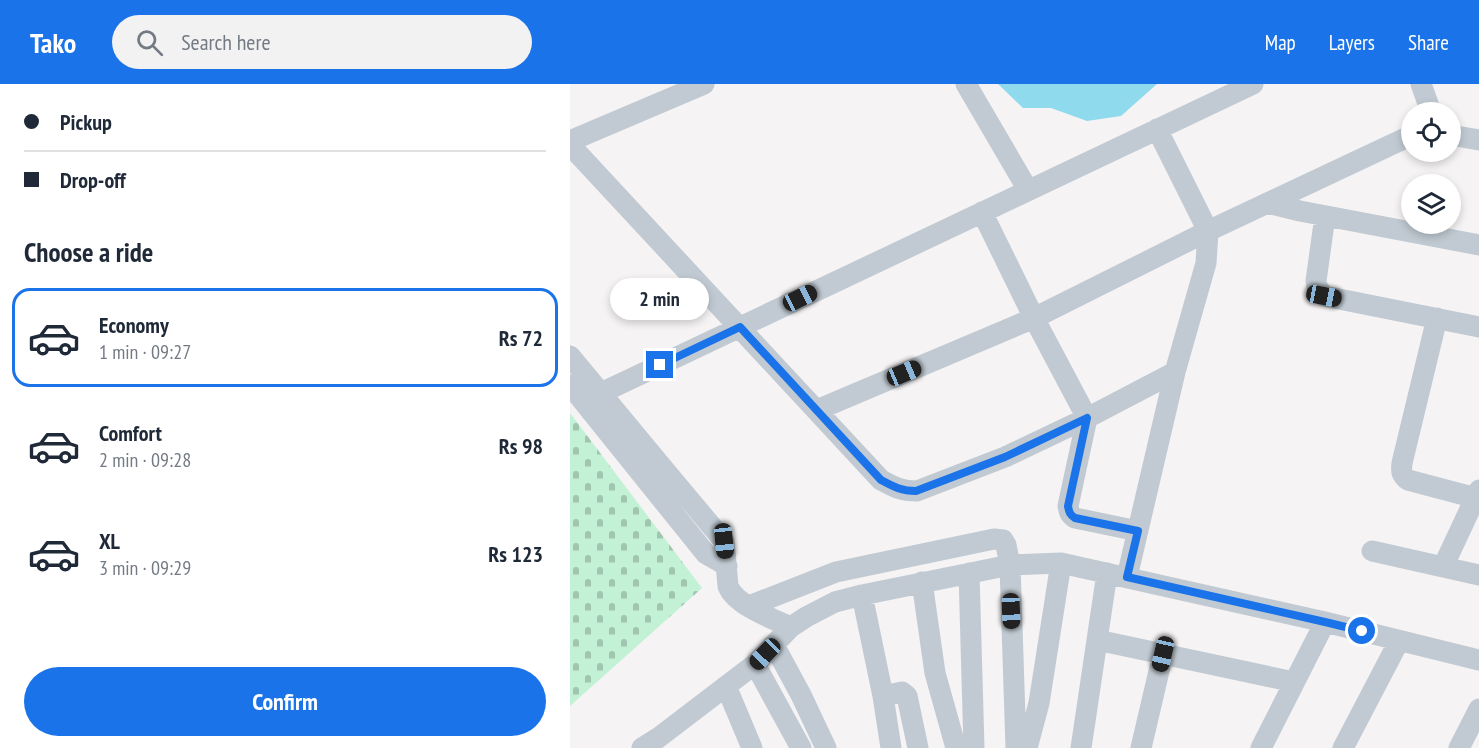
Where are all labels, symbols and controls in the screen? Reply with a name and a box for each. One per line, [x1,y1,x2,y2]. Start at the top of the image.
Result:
search box [112,15,532,69]
text: Tako [30,24,76,61]
icon: search [133,26,166,59]
text: Search here [181,28,271,56]
text: Map [1265,29,1296,56]
text: Layers [1329,29,1375,56]
text: Share [1408,29,1449,56]
map controls [1401,102,1461,234]
button: locate [1401,102,1461,162]
text: Pickup [60,108,112,136]
text: Drop-off [60,166,126,194]
button: layers [1401,174,1461,234]
text: Choose a ride [24,235,153,269]
callout: 2 min [610,278,710,320]
car [780,282,820,314]
car [1305,284,1343,308]
text: 2 min [639,286,680,312]
icon: car [27,311,81,365]
text: Economy [99,311,169,339]
text: Rs 72 [499,324,543,352]
text: 1 min · 09:27 [99,339,191,365]
route end [646,351,673,378]
car [884,358,924,388]
icon: car [27,419,81,473]
text: Comfort [99,419,162,447]
text: Rs 98 [499,432,543,460]
text: 2 min · 09:28 [99,447,191,473]
car [713,522,735,560]
icon: car [27,527,81,581]
text: XL [99,527,120,555]
text: Rs 123 [488,540,543,568]
text: 3 min · 09:29 [99,555,191,581]
car [1001,593,1021,629]
route start [1348,617,1375,644]
car [1150,634,1176,674]
car [746,635,784,673]
button: Confirm [24,667,546,736]

